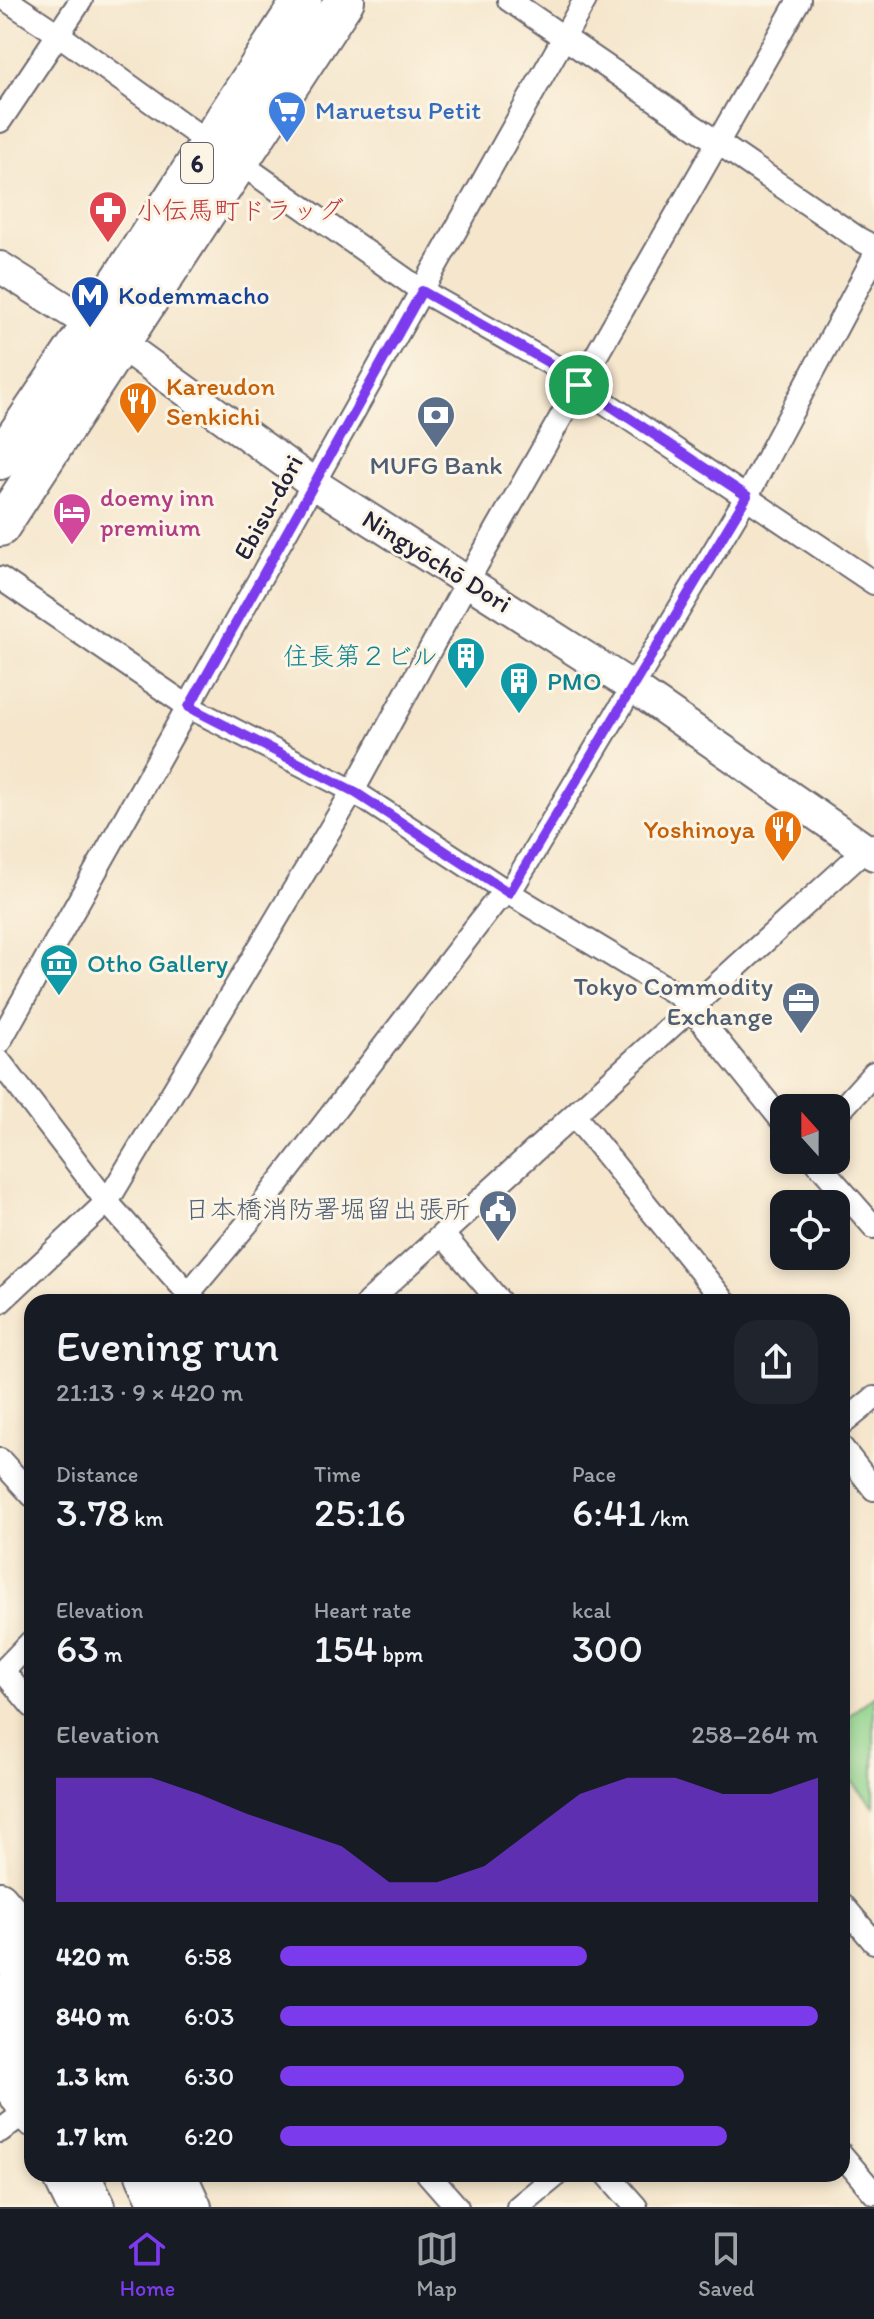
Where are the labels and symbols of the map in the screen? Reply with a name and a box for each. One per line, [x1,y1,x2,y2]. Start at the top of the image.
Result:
supermarket icon: Maruetsu Petit [266,89,308,144]
place label: Maruetsu Petit [315,94,481,126]
road number: 6 [181,143,213,183]
pharmacy icon: 小伝馬町ドラッグ [87,189,129,244]
place label: 小伝馬町ドラッグ [136,194,344,226]
metro station icon: Kodemmacho [69,274,111,329]
place label: Kodemmacho [118,279,270,311]
pin [545,351,613,419]
place label: Kareudon Senkichi [166,370,276,432]
restaurant icon: Kareudon Senkichi [117,380,159,435]
bank icon: MUFG Bank [415,394,457,449]
street label: Ebisu-dori [226,449,310,565]
place label: MUFG Bank [369,449,503,481]
place label: doemy inn premium [100,481,214,543]
hotel icon: doemy inn premium [51,491,93,546]
street label: Ningyōchō Dori [356,502,518,620]
building icon: 住長第２ビル [445,635,487,690]
place label: 住長第２ビル [283,640,438,672]
building icon: PMO [498,660,540,715]
place label: PMO [547,665,602,697]
restaurant icon: Yoshinoya [762,808,804,863]
place label: Yoshinoya [644,813,755,845]
museum icon: Otho Gallery [38,942,80,997]
place label: Otho Gallery [87,947,228,979]
place label: Tokyo Commodity Exchange [574,970,773,1032]
office icon: Tokyo Commodity Exchange [780,980,822,1035]
north arrow [770,1094,850,1174]
public building icon: 日本橋消防署堀留出張所 [477,1188,519,1243]
place label: 日本橋消防署堀留出張所 [184,1193,470,1225]

